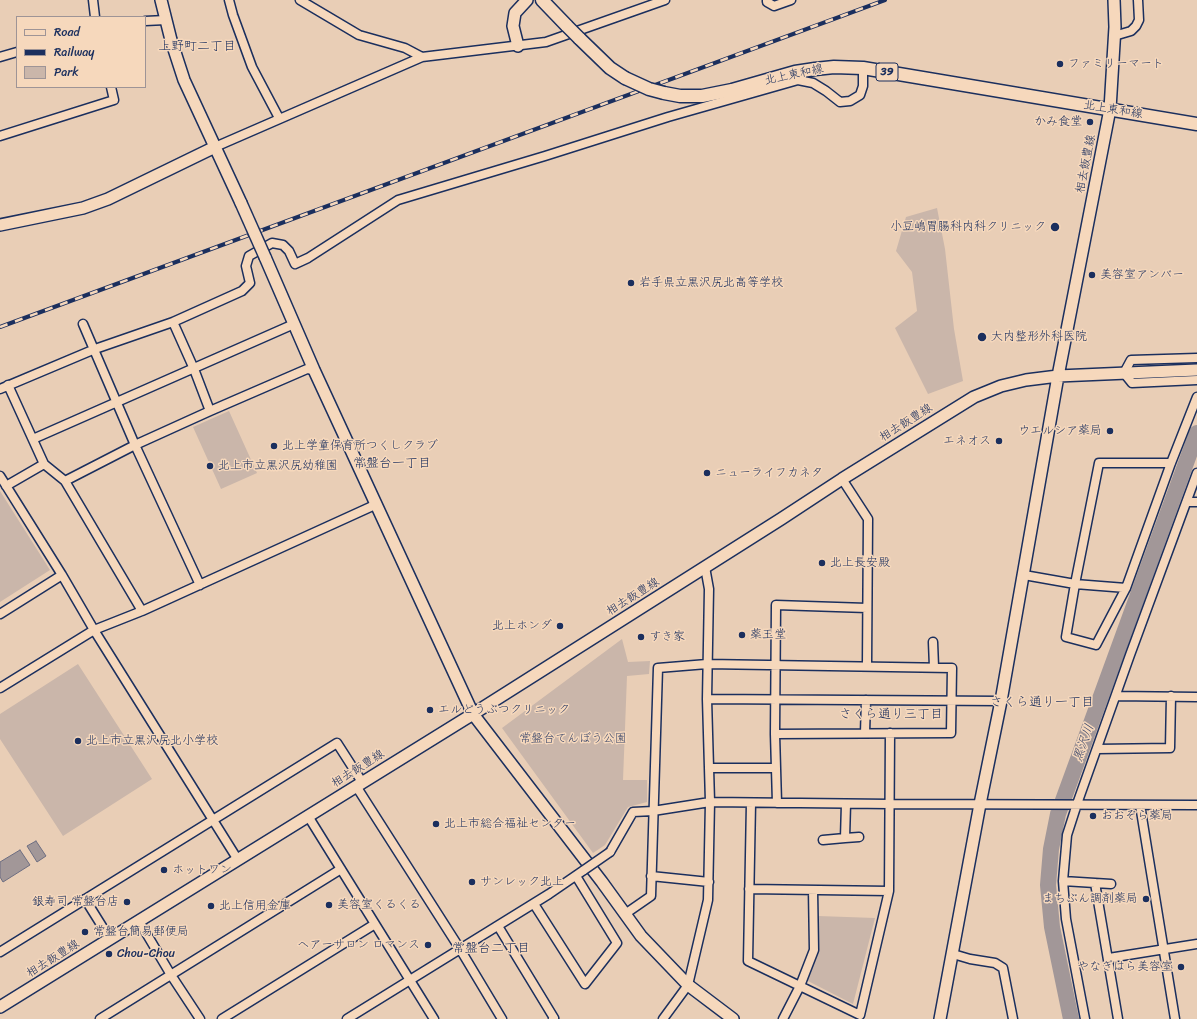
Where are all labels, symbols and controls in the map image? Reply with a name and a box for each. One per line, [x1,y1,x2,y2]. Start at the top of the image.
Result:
legend [16,16,146,88]
text: Road [54,21,80,43]
district label: 上野町二丁目 [158,39,236,55]
text: Railway [54,41,95,63]
place label: ファミリーマート [1068,57,1164,71]
marker: ファミリーマート [1055,59,1065,69]
text: Park [54,61,79,83]
street label: 北上東和線 [763,62,825,88]
road number: 39 [876,63,898,81]
street label: 北上東和線 [1082,98,1144,122]
place label: かみ食堂 [1034,115,1082,129]
marker: かみ食堂 [1085,117,1095,127]
street label: 相去飯豊線 [1073,133,1099,195]
place label: 小豆嶋胃腸科内科クリニック [890,220,1046,234]
marker: 小豆嶋胃腸科内科クリニック [1049,221,1061,233]
place label: 美容室アンバー [1100,268,1184,282]
marker: 美容室アンバー [1087,270,1097,280]
place label: 岩手県立黒沢尻北高等学校 [639,276,783,290]
marker: 岩手県立黒沢尻北高等学校 [626,278,636,288]
place label: 大内整形外科医院 [991,330,1087,344]
marker: 大内整形外科医院 [976,331,988,343]
street label: 相去飯豊線 [877,401,935,445]
place label: ウエルシア薬局 [1018,424,1102,438]
marker: ウエルシア薬局 [1105,426,1115,436]
place label: エネオス [943,434,991,448]
marker: エネオス [994,436,1004,446]
place label: 北上学童保育所つくしクラブ [282,439,438,453]
marker: 北上学童保育所つくしクラブ [269,441,279,451]
district label: 常盤台一丁目 [353,456,431,472]
place label: 北上市立黒沢尻幼稚園 [218,459,338,473]
marker: 北上市立黒沢尻幼稚園 [205,461,215,471]
place label: ニューライフカネタ [715,466,823,480]
marker: ニューライフカネタ [702,468,712,478]
place label: 北上長安殿 [830,556,890,570]
marker: 北上長安殿 [817,558,827,568]
street label: 相去飯豊線 [604,575,662,619]
place label: 北上ホンダ [492,619,552,633]
marker: 北上ホンダ [555,621,565,631]
place label: 薬王堂 [750,628,786,642]
place label: すき家 [649,630,685,644]
marker: 薬王堂 [737,630,747,640]
marker: すき家 [636,632,646,642]
district label: さくら通り一丁目 [990,695,1094,711]
place label: エルどうぶつクリニック [438,703,570,717]
marker: エルどうぶつクリニック [425,705,435,715]
district label: さくら通り三丁目 [839,707,943,723]
water label: 黒沢川 [1070,722,1098,764]
park label: 常盤台てんぼう公園 [519,732,627,746]
place label: 北上市立黒沢尻北小学校 [86,734,218,748]
marker: 北上市立黒沢尻北小学校 [73,736,83,746]
street label: 相去飯豊線 [329,747,387,791]
place label: おおぞら薬局 [1101,809,1173,823]
marker: おおぞら薬局 [1088,811,1098,821]
place label: 北上市総合福祉センター [444,817,576,831]
marker: 北上市総合福祉センター [431,819,441,829]
place label: ホットワン [172,863,232,877]
marker: ホットワン [159,865,169,875]
place label: サンレック北上 [480,875,564,889]
marker: サンレック北上 [467,877,477,887]
place label: まちぶん調剤薬局 [1042,892,1138,906]
marker: まちぶん調剤薬局 [1141,894,1151,904]
place label: 銀寿司 常盤台店 [32,895,119,909]
marker: 銀寿司 常盤台店 [122,897,132,907]
place label: 美容室くるくる [337,898,421,912]
place label: 北上信用金庫 [219,899,291,913]
marker: 美容室くるくる [324,900,334,910]
marker: 北上信用金庫 [206,901,216,911]
place label: 常盤台簡易郵便局 [93,925,189,939]
marker: 常盤台簡易郵便局 [80,927,90,937]
street label: 相去飯豊線 [24,937,82,981]
place label: ヘアーサロン ロマンス [297,938,420,952]
marker: ヘアーサロン ロマンス [423,940,433,950]
district label: 常盤台二丁目 [452,941,530,957]
place label: Chou-Chou [117,947,175,961]
marker: Chou-Chou [104,949,114,959]
place label: やなぎはら美容室 [1077,960,1173,974]
marker: やなぎはら美容室 [1176,962,1186,972]

